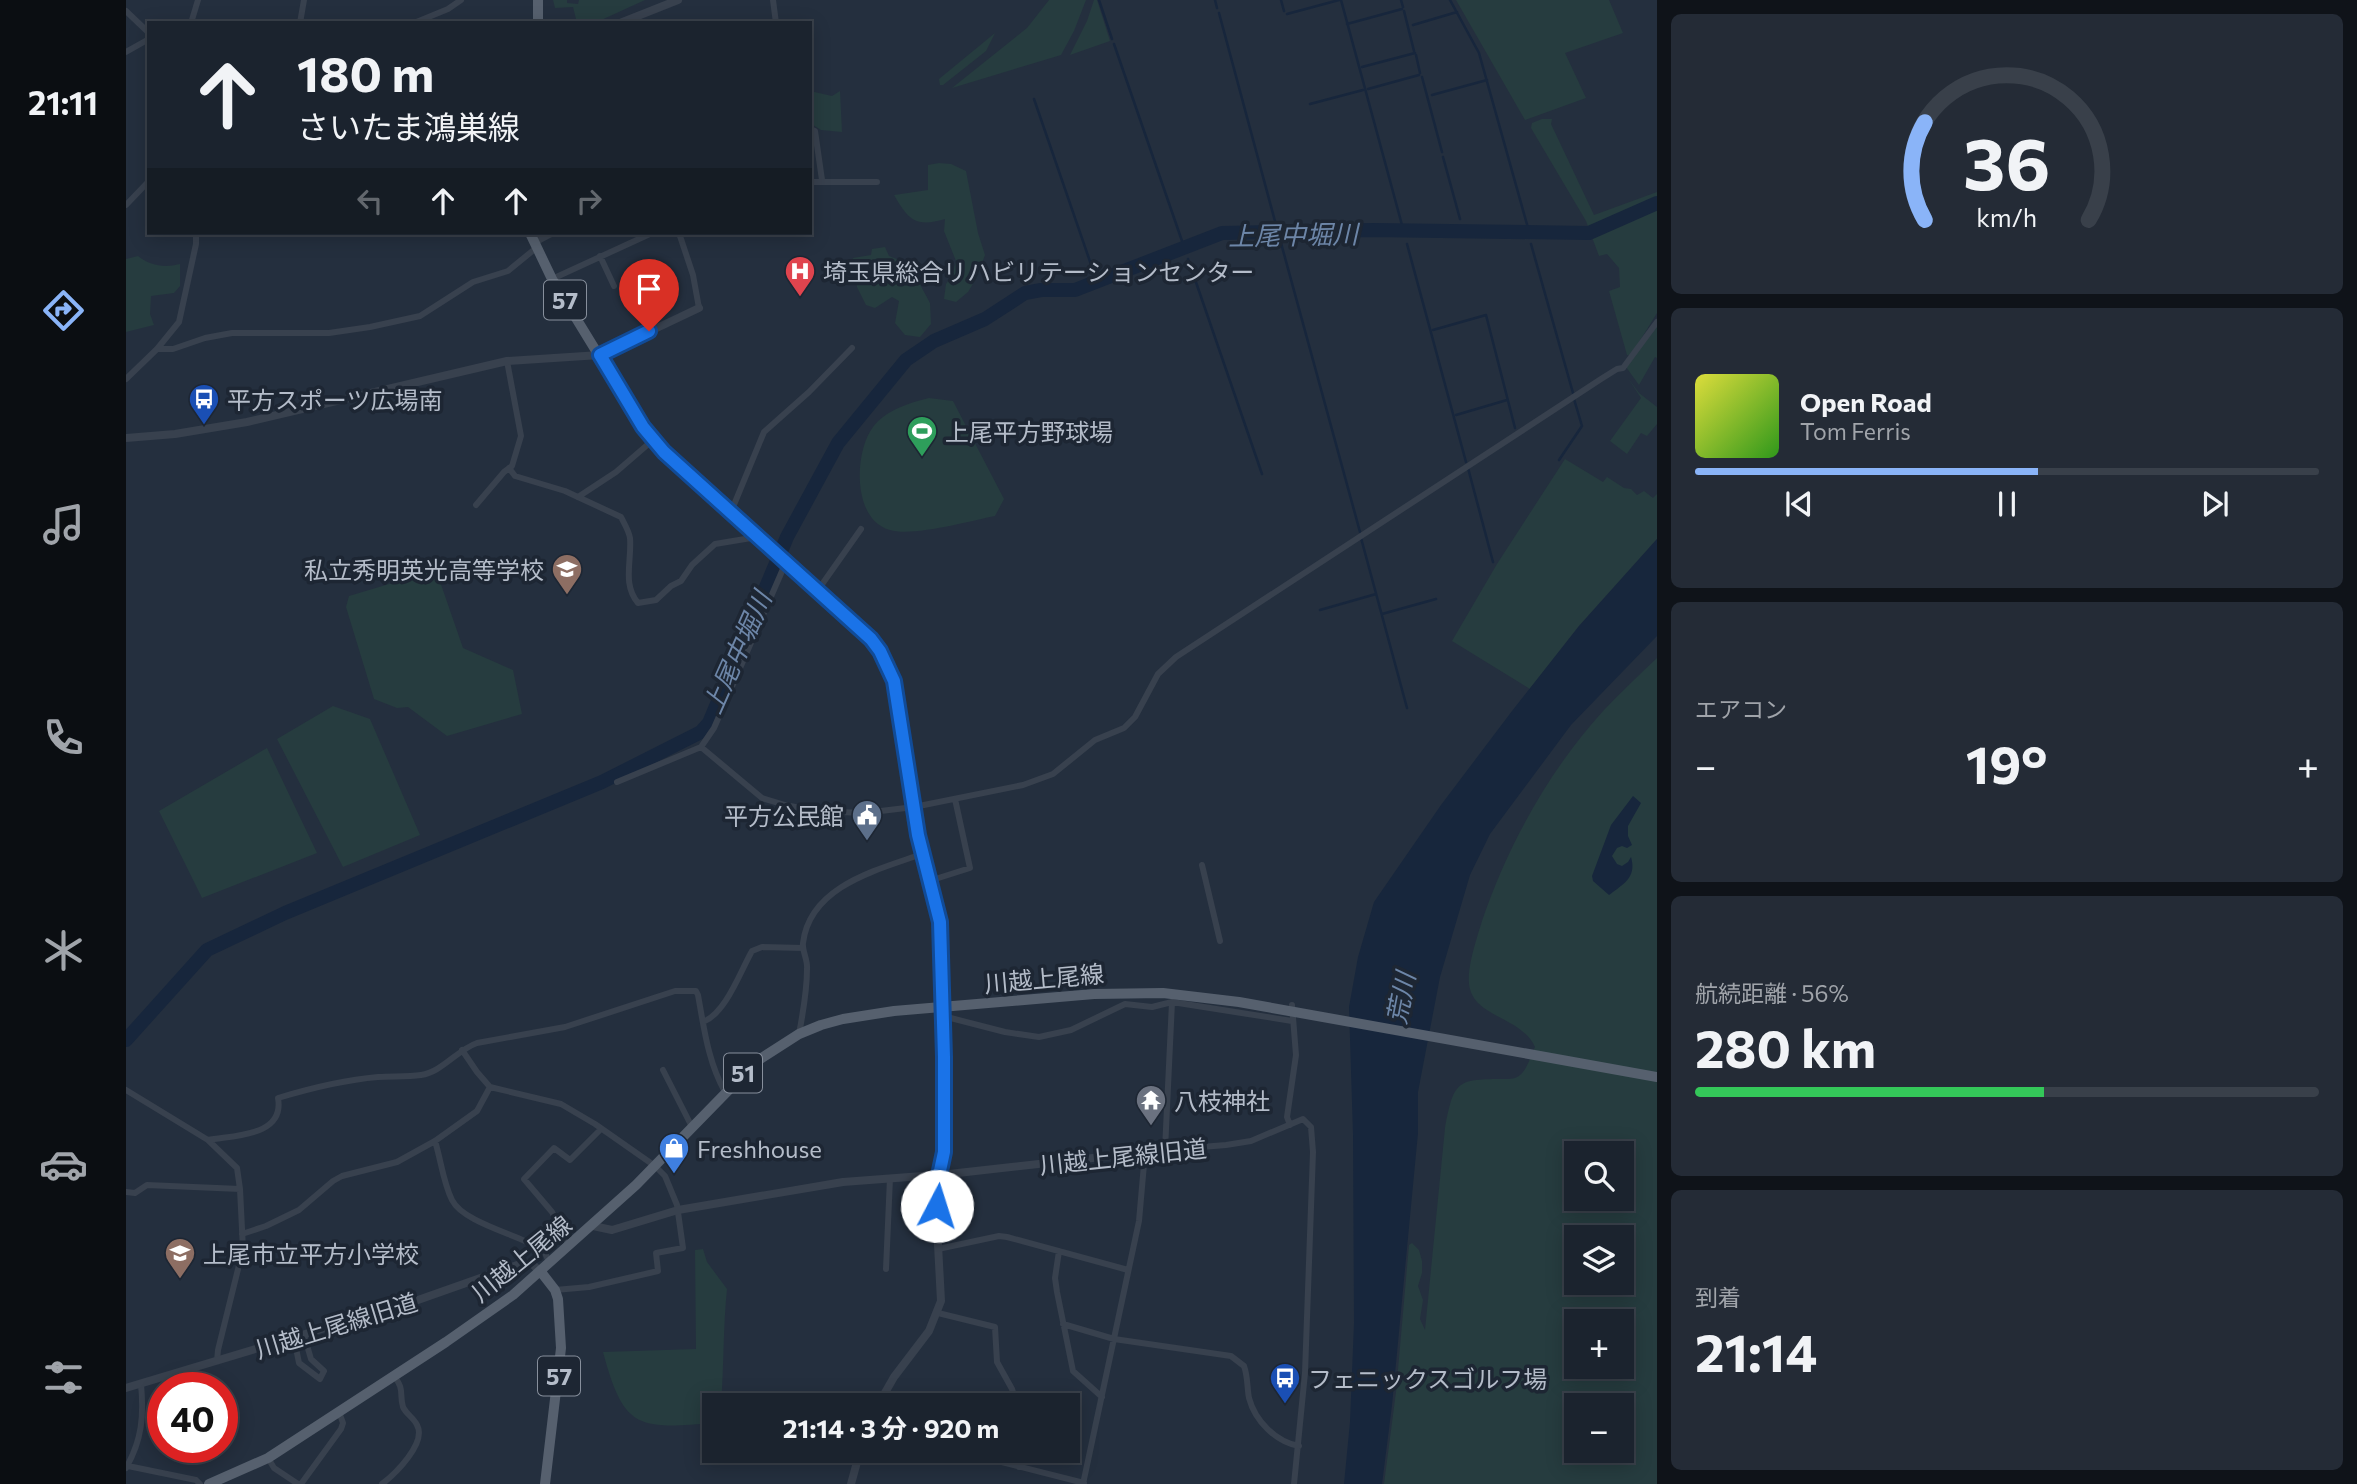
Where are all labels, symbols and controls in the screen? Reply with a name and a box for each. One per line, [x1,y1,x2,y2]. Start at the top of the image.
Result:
text: 180 m [297,42,434,102]
icon: ahead [182,49,273,140]
text: 21:11 [28,82,98,122]
text: さいたま鴻巣線 [297,106,520,146]
text: 36 [1963,116,2051,205]
icon: left [351,182,389,220]
icon: ahead [424,182,462,220]
icon: ahead [497,182,535,220]
icon: right [570,182,608,220]
text: km/h [1977,202,2037,232]
water label: 上尾中堀川 [1228,217,1361,251]
hospital icon: 埼玉県総合リハビリテーションセンター [783,254,817,298]
place label: 埼玉県総合リハビリテーションセンター [823,257,1255,286]
pin [619,259,679,331]
icon: arrive [630,270,668,308]
road number: 57 [544,280,586,320]
icon: directions [39,286,88,335]
bus stop icon: 平方スポーツ広場南 [187,382,221,426]
place label: 平方スポーツ広場南 [227,385,443,414]
text: Open Road [1800,386,1932,417]
sports icon: 上尾平方野球場 [905,414,939,458]
place label: 上尾平方野球場 [945,417,1113,446]
text: Tom Ferris [1800,417,1911,445]
icon: previous [1780,485,1818,523]
icon: pause [1988,485,2026,523]
icon: next [2196,485,2234,523]
icon: music [39,500,88,549]
school or university icon: 私立秀明英光高等学校 [550,552,584,596]
place label: 私立秀明英光高等学校 [304,555,544,584]
water label: 上尾中堀川 [695,584,778,718]
text: エアコン [1695,695,1787,723]
icon: phone [39,713,88,762]
text: 19° [1966,731,2047,795]
text: − [1695,741,1717,788]
text: + [2297,741,2319,788]
public building icon: 平方公民館 [850,798,884,842]
place label: 平方公民館 [724,801,844,830]
icon: climate [39,926,88,975]
street label: 川越上尾線 [983,958,1105,998]
water label: 荒川 [1380,967,1421,1026]
text: 航続距離 · 56% [1695,979,1849,1007]
text: 280 km [1695,1015,1876,1079]
road number: 51 [724,1054,762,1092]
temple icon: 八枝神社 [1134,1083,1168,1127]
place label: 八枝神社 [1174,1086,1270,1115]
shop icon: Freshhouse [657,1131,691,1175]
street label: 川越上尾線旧道 [1038,1133,1208,1179]
place label: Freshhouse [697,1134,822,1163]
icon: car [39,1140,88,1189]
map controls [1564,1141,1634,1463]
button: search [1564,1141,1634,1211]
position arrow [900,1169,974,1243]
street label: 川越上尾線 [465,1209,577,1307]
button: layers [1564,1225,1634,1295]
school or university icon: 上尾市立平方小学校 [163,1236,197,1280]
place label: 上尾市立平方小学校 [203,1239,419,1268]
text: 到着 [1695,1283,1741,1311]
street label: 川越上尾線旧道 [251,1287,421,1363]
button: + [1564,1309,1634,1379]
text: 21:14 [1695,1319,1817,1383]
icon: filters [39,1353,88,1402]
road number: 57 [538,1357,580,1396]
bus stop icon: フェニックスゴルフ場 [1268,1361,1302,1405]
place label: フェニックスゴルフ場 [1308,1364,1547,1393]
speed limit sign: 40 [147,1372,238,1463]
button: − [1564,1393,1634,1463]
text: 21:14 · 3 分 · 920 m [783,1412,999,1443]

